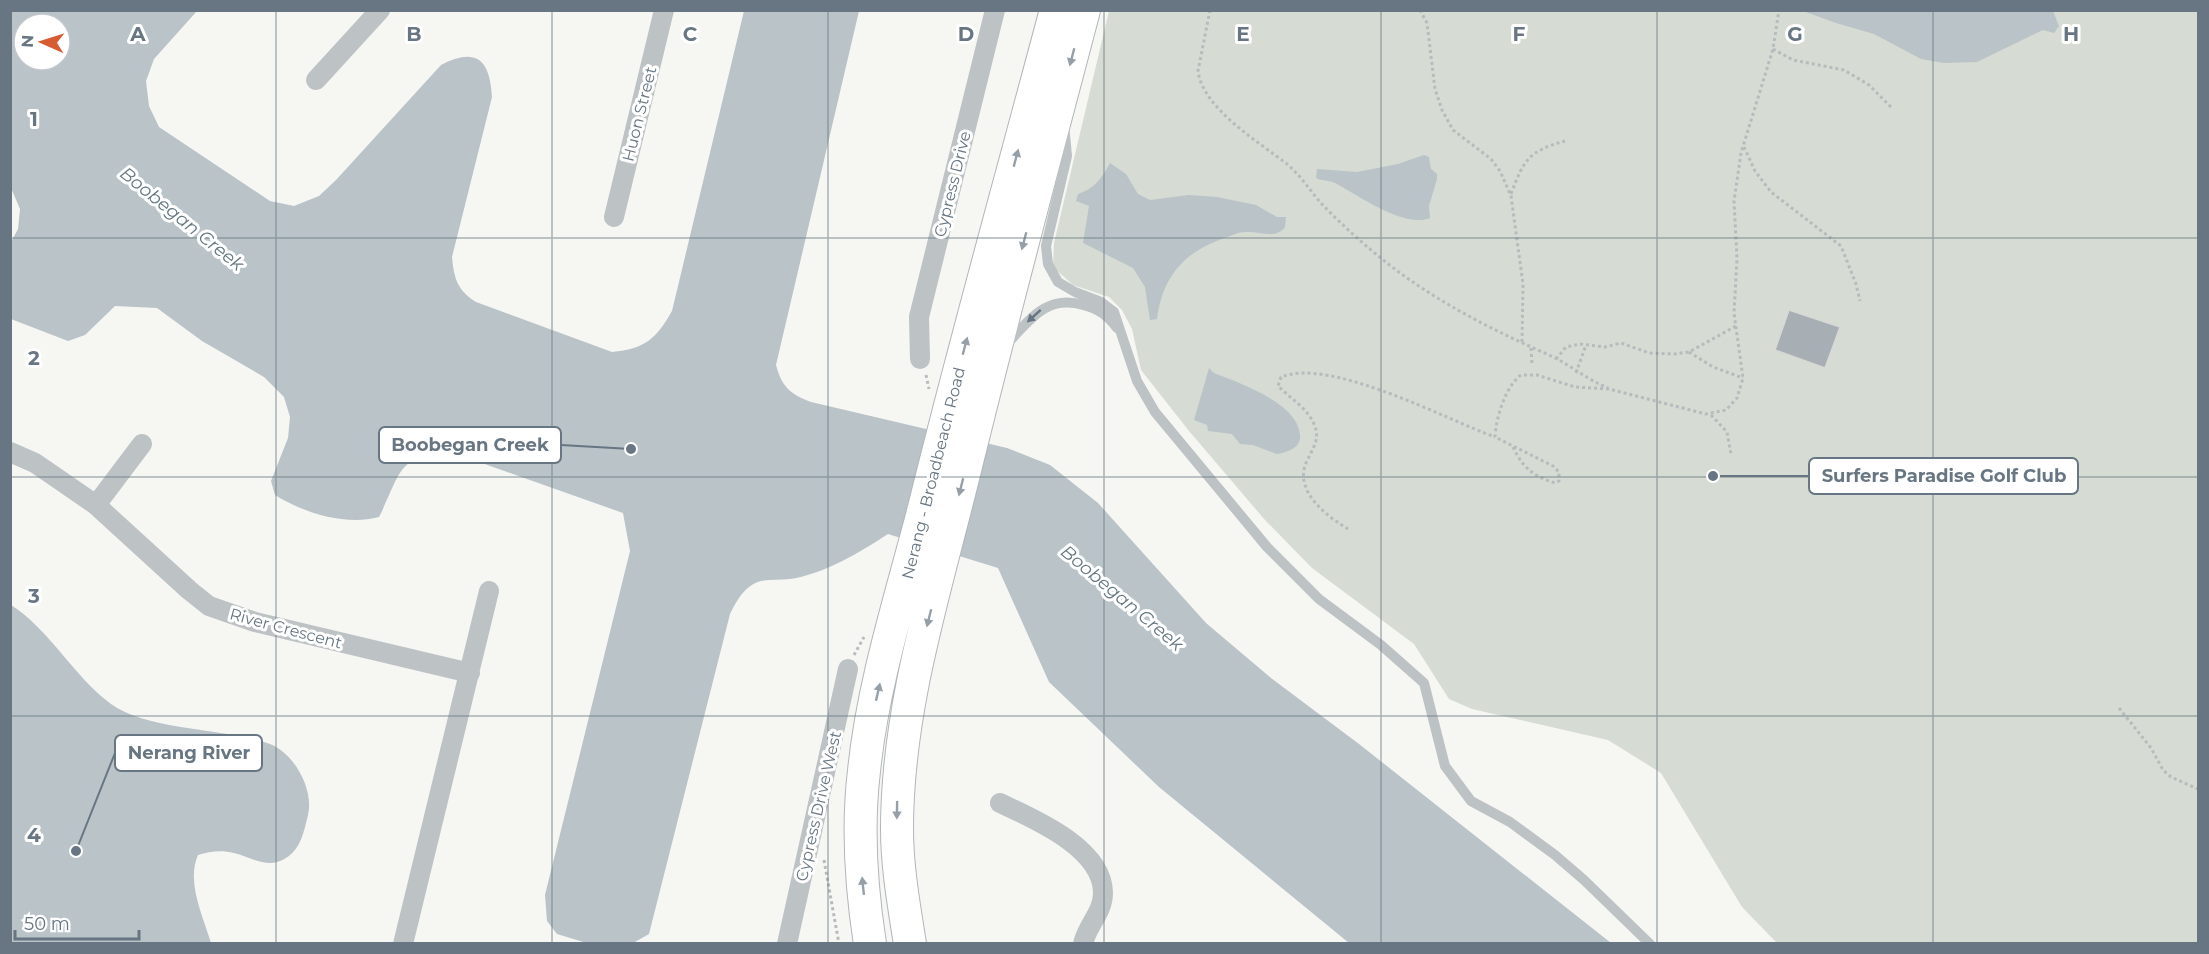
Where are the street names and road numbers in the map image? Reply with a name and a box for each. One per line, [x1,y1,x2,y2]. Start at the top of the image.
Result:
street label: Huon Street [619,64,661,164]
street label: Cypress Drive [930,129,975,239]
street label: Nerang - Broadbeach Road [898,365,969,581]
street label: River Crescent [228,604,345,653]
street label: Cypress Drive West [792,729,845,883]

